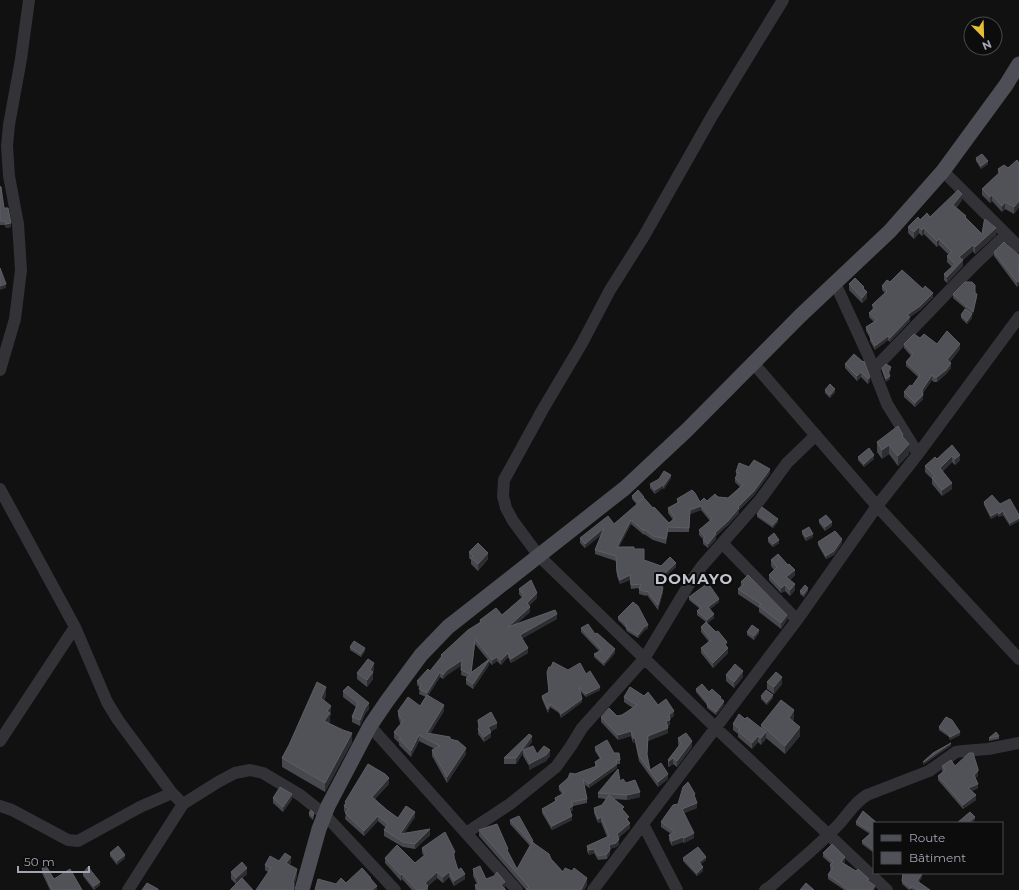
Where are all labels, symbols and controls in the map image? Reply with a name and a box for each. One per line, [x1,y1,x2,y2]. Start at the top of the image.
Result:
north arrow [963,16,1003,56]
text: N [980,37,994,53]
district label: DOMAYO [655,569,733,588]
legend [873,822,1003,874]
text: Route [909,830,945,845]
scale bar [18,848,89,874]
text: Bâtiment [909,850,966,865]
text: 50 m [24,854,55,869]

